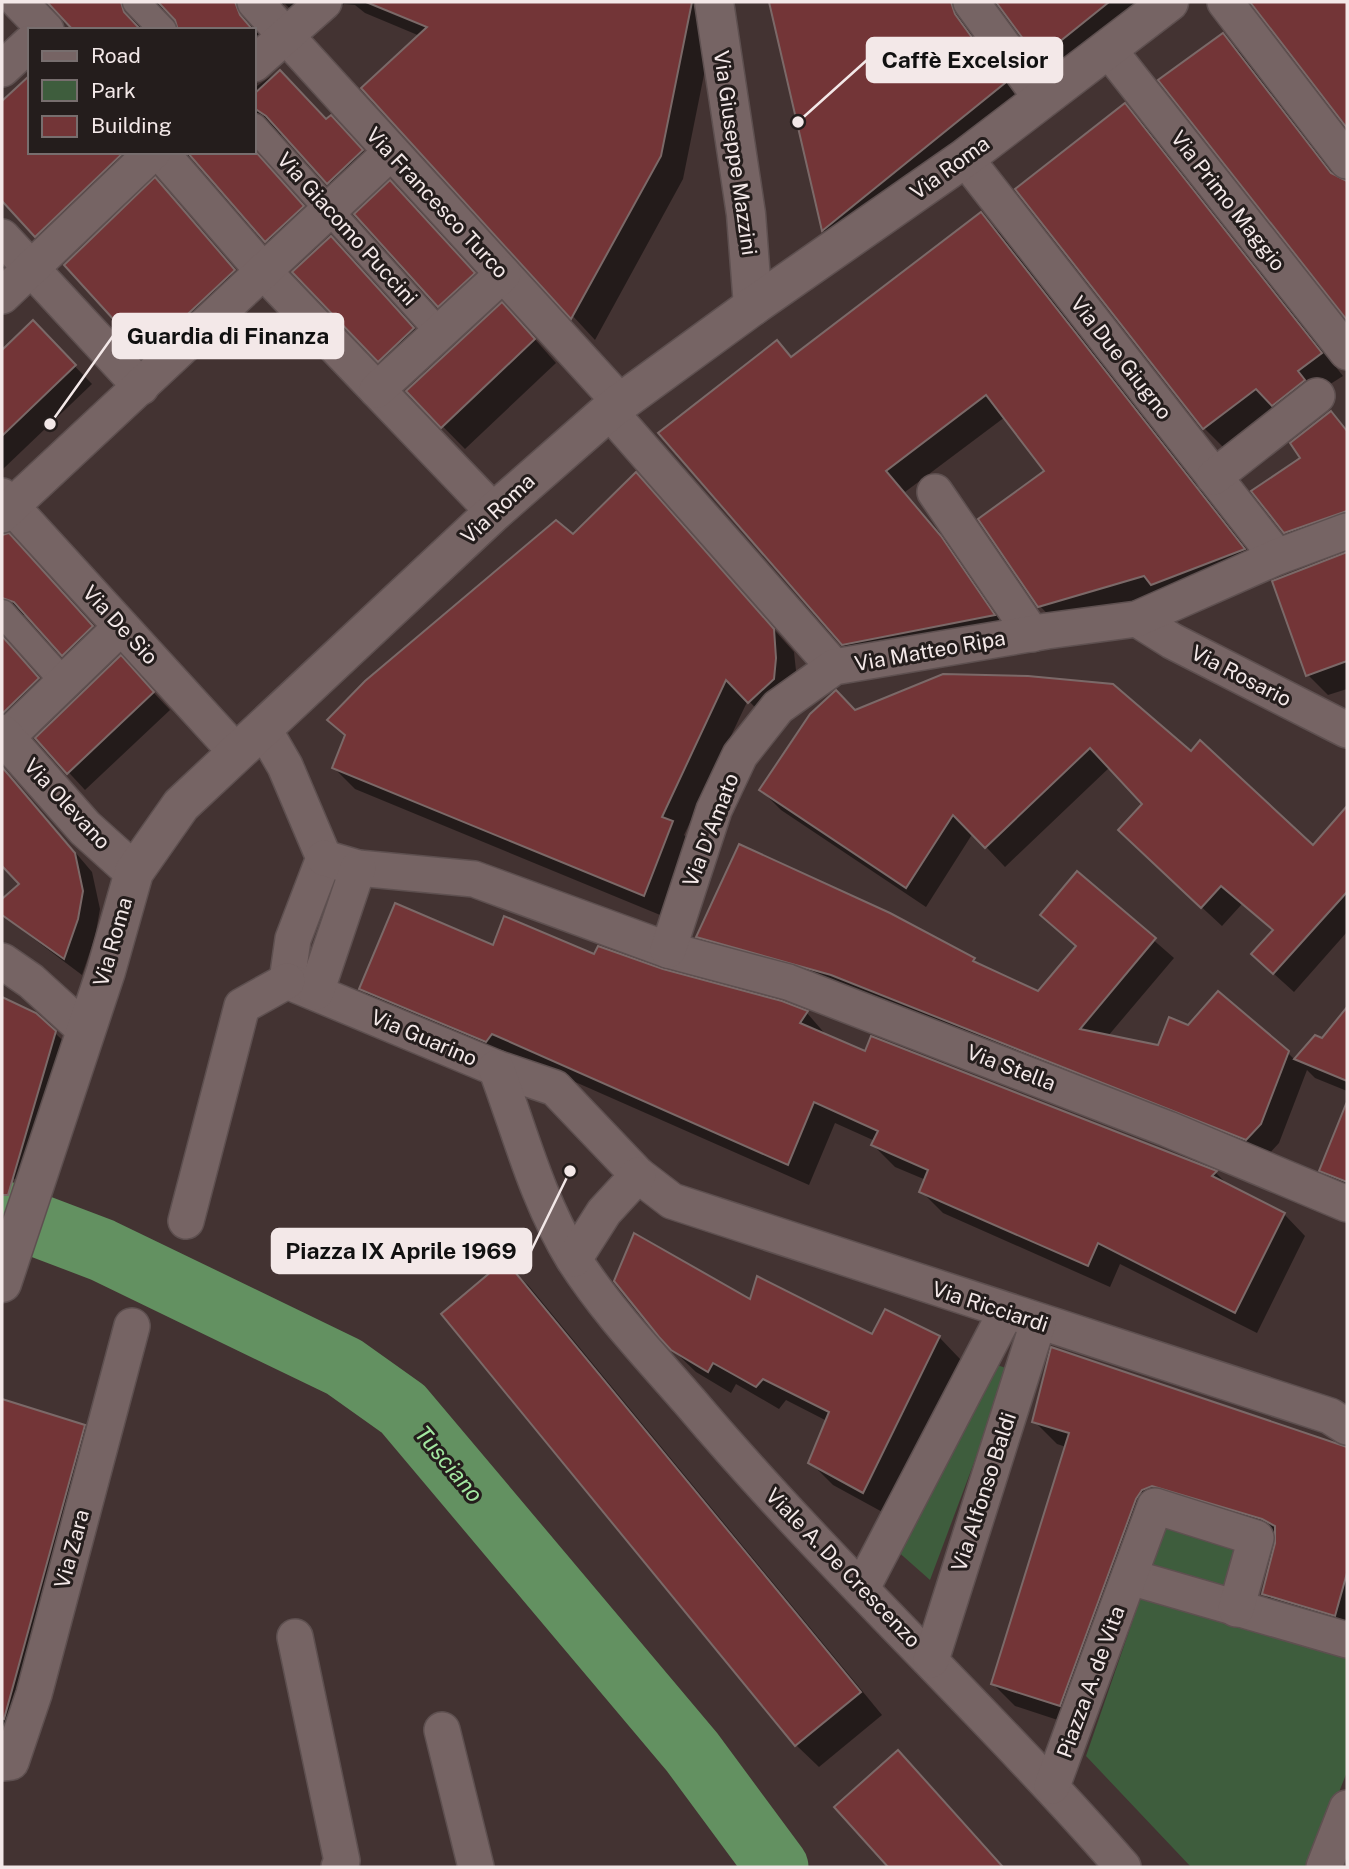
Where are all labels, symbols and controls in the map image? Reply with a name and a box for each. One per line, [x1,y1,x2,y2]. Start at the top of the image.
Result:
legend [28,28,256,154]
callout: Caffè Excelsior [867,38,1062,82]
text: Road [91,43,141,68]
text: Caffè Excelsior [882,46,1048,73]
street label: Via Giuseppe Mazzini [709,49,762,257]
text: Park [91,78,136,103]
text: Building [91,113,172,138]
street label: Via Francesco Turco [361,122,514,283]
street label: Via Primo Maggio [1166,126,1291,276]
street label: Via Roma [905,131,994,205]
street label: Via Giacomo Puccini [272,147,423,310]
street label: Via Due Giugno [1066,291,1177,424]
callout: Guardia di Finanza [113,314,343,358]
text: Guardia di Finanza [127,322,329,349]
street label: Via Roma [456,468,540,549]
street label: Via De Sio [78,580,163,669]
street label: Via Matteo Ripa [852,625,1007,676]
street label: Via Rosario [1187,640,1296,711]
street label: Via Olevano [19,753,116,854]
street label: Via D'Amato [677,769,744,890]
street label: Via Roma [88,894,137,989]
street label: Via Guarino [367,1004,481,1071]
street label: Via Stella [963,1039,1059,1096]
callout: Piazza IX Aprile 1969 [272,1229,531,1273]
text: Piazza IX Aprile 1969 [285,1237,517,1264]
street label: Via Ricciardi [929,1276,1051,1337]
street label: Via Alfonso Baldi [946,1409,1021,1575]
water label: Tusciano [410,1420,489,1507]
street label: Viale A. De Crescenzo [761,1483,926,1653]
street label: Via Zara [49,1507,94,1591]
street label: Piazza A. de Vita [1051,1603,1130,1761]

